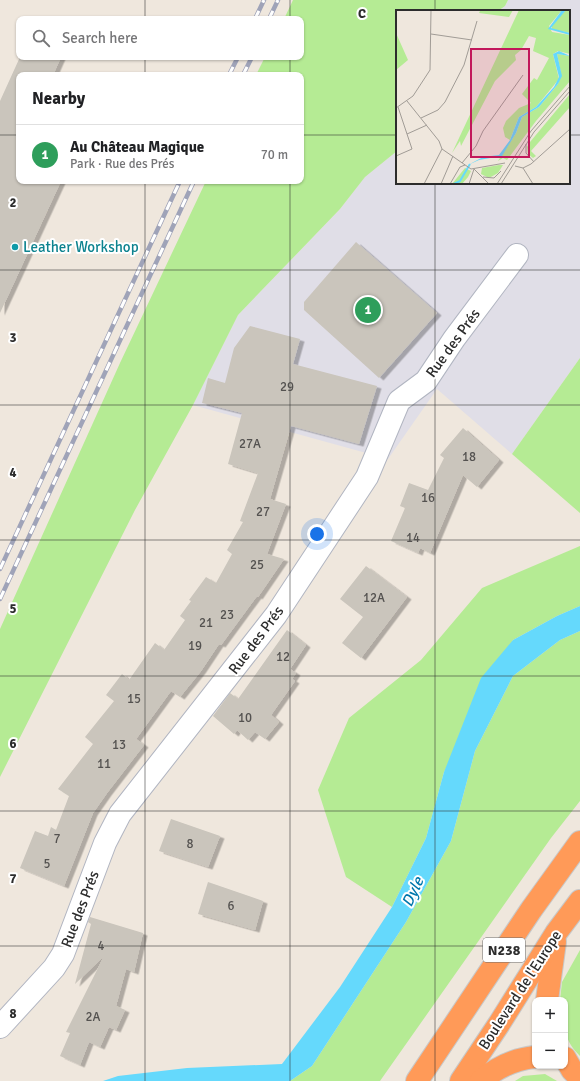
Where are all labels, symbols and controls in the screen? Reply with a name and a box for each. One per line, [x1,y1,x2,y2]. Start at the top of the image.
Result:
text: C [358,6,366,22]
inset map [396,10,570,184]
search box [16,16,304,60]
icon: search [30,27,52,49]
text: Search here [62,29,138,47]
text: Nearby [32,88,85,109]
text: Au Château Magique [70,138,204,156]
text: 1 [41,147,49,163]
text: 70 m [261,147,288,163]
text: Park · Rue des Prés [70,156,174,172]
text: 2 [9,195,17,211]
place label: Leather Workshop [23,238,139,256]
marker: Leather Workshop [10,242,20,252]
pin: 1 [355,295,381,325]
street label: Rue des Prés [422,305,484,381]
text: 3 [9,330,17,346]
house number: 29 [280,379,294,395]
house number: 27A [239,436,261,452]
house number: 18 [462,449,476,465]
text: 4 [9,465,17,481]
house number: 16 [421,490,435,506]
house number: 27 [256,504,270,520]
your location [307,524,327,544]
house number: 14 [406,530,420,546]
house number: 25 [250,557,264,573]
house number: 12A [363,590,385,606]
text: 5 [9,601,17,617]
street label: Rue des Prés [225,602,288,678]
house number: 23 [220,607,234,623]
house number: 21 [199,615,213,631]
house number: 19 [188,638,202,654]
house number: 12 [276,649,290,665]
house number: 15 [127,691,141,707]
house number: 10 [238,710,252,726]
text: 6 [9,736,17,752]
house number: 13 [112,737,126,753]
house number: 11 [97,756,111,772]
house number: 7 [53,831,61,847]
house number: 8 [186,836,194,852]
house number: 5 [43,856,51,872]
street label: Rue des Prés [57,868,103,950]
text: 7 [9,871,17,887]
water label: Dyle [398,873,429,910]
house number: 6 [227,898,235,914]
street label: Boulevard de l'Europe [475,927,565,1053]
house number: 4 [97,938,105,954]
road number: N238 [483,938,525,962]
map controls [532,997,568,1069]
button: + [532,997,568,1033]
text: 8 [9,1006,17,1022]
house number: 2A [86,1009,101,1025]
button: − [532,1033,568,1069]

